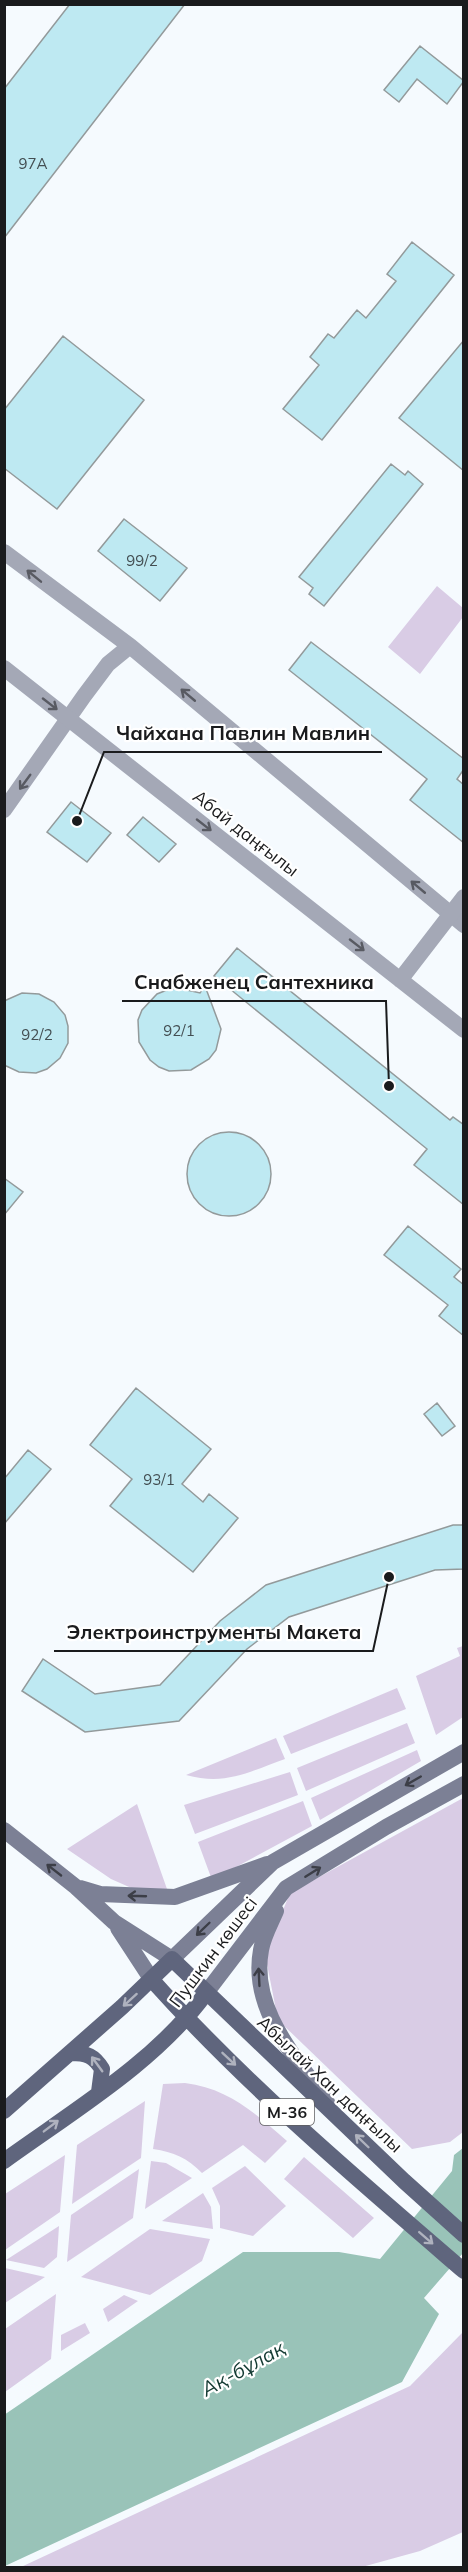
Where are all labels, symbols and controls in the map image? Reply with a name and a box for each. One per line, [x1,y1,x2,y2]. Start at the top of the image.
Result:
house number: 97А [18,154,48,173]
house number: 99/2 [126,551,158,570]
one-way arrow [26,570,42,583]
one-way arrow [181,688,197,701]
one-way arrow [42,698,58,711]
callout: Чайхана Павлин Мавлин [104,714,382,752]
text: Чайхана Павлин Мавлин [116,720,370,745]
one-way arrow [19,773,31,789]
street label: Абай даңғылы [188,784,304,882]
one-way arrow [195,818,211,831]
one-way arrow [410,881,426,894]
one-way arrow [349,939,365,952]
callout: Снабженец Сантехника [122,963,386,1001]
text: Снабженец Сантехника [134,969,374,994]
house number: 92/1 [163,1021,195,1040]
house number: 92/2 [21,1025,53,1044]
house number: 93/1 [143,1470,175,1489]
callout: Электроинструменты Макета [54,1613,373,1651]
text: Электроинструменты Макета [67,1619,361,1644]
one-way arrow [405,1775,422,1787]
one-way arrow [47,1864,63,1877]
one-way arrow [304,1865,321,1877]
one-way arrow [127,1891,147,1902]
street label: Пушкин көшесі [164,1892,262,2012]
one-way arrow [196,1922,211,1936]
one-way arrow [254,1968,265,1987]
one-way arrow [123,1993,138,2007]
street label: Абылай Хан даңғылы [253,2011,407,2157]
one-way arrow [222,2052,237,2066]
one-way arrow [90,2055,103,2072]
road number: M-36 [260,2099,314,2125]
one-way arrow [43,2120,59,2133]
one-way arrow [354,2133,369,2148]
one-way arrow [418,2231,433,2245]
water label: Ақ-бұлақ [196,2335,290,2402]

